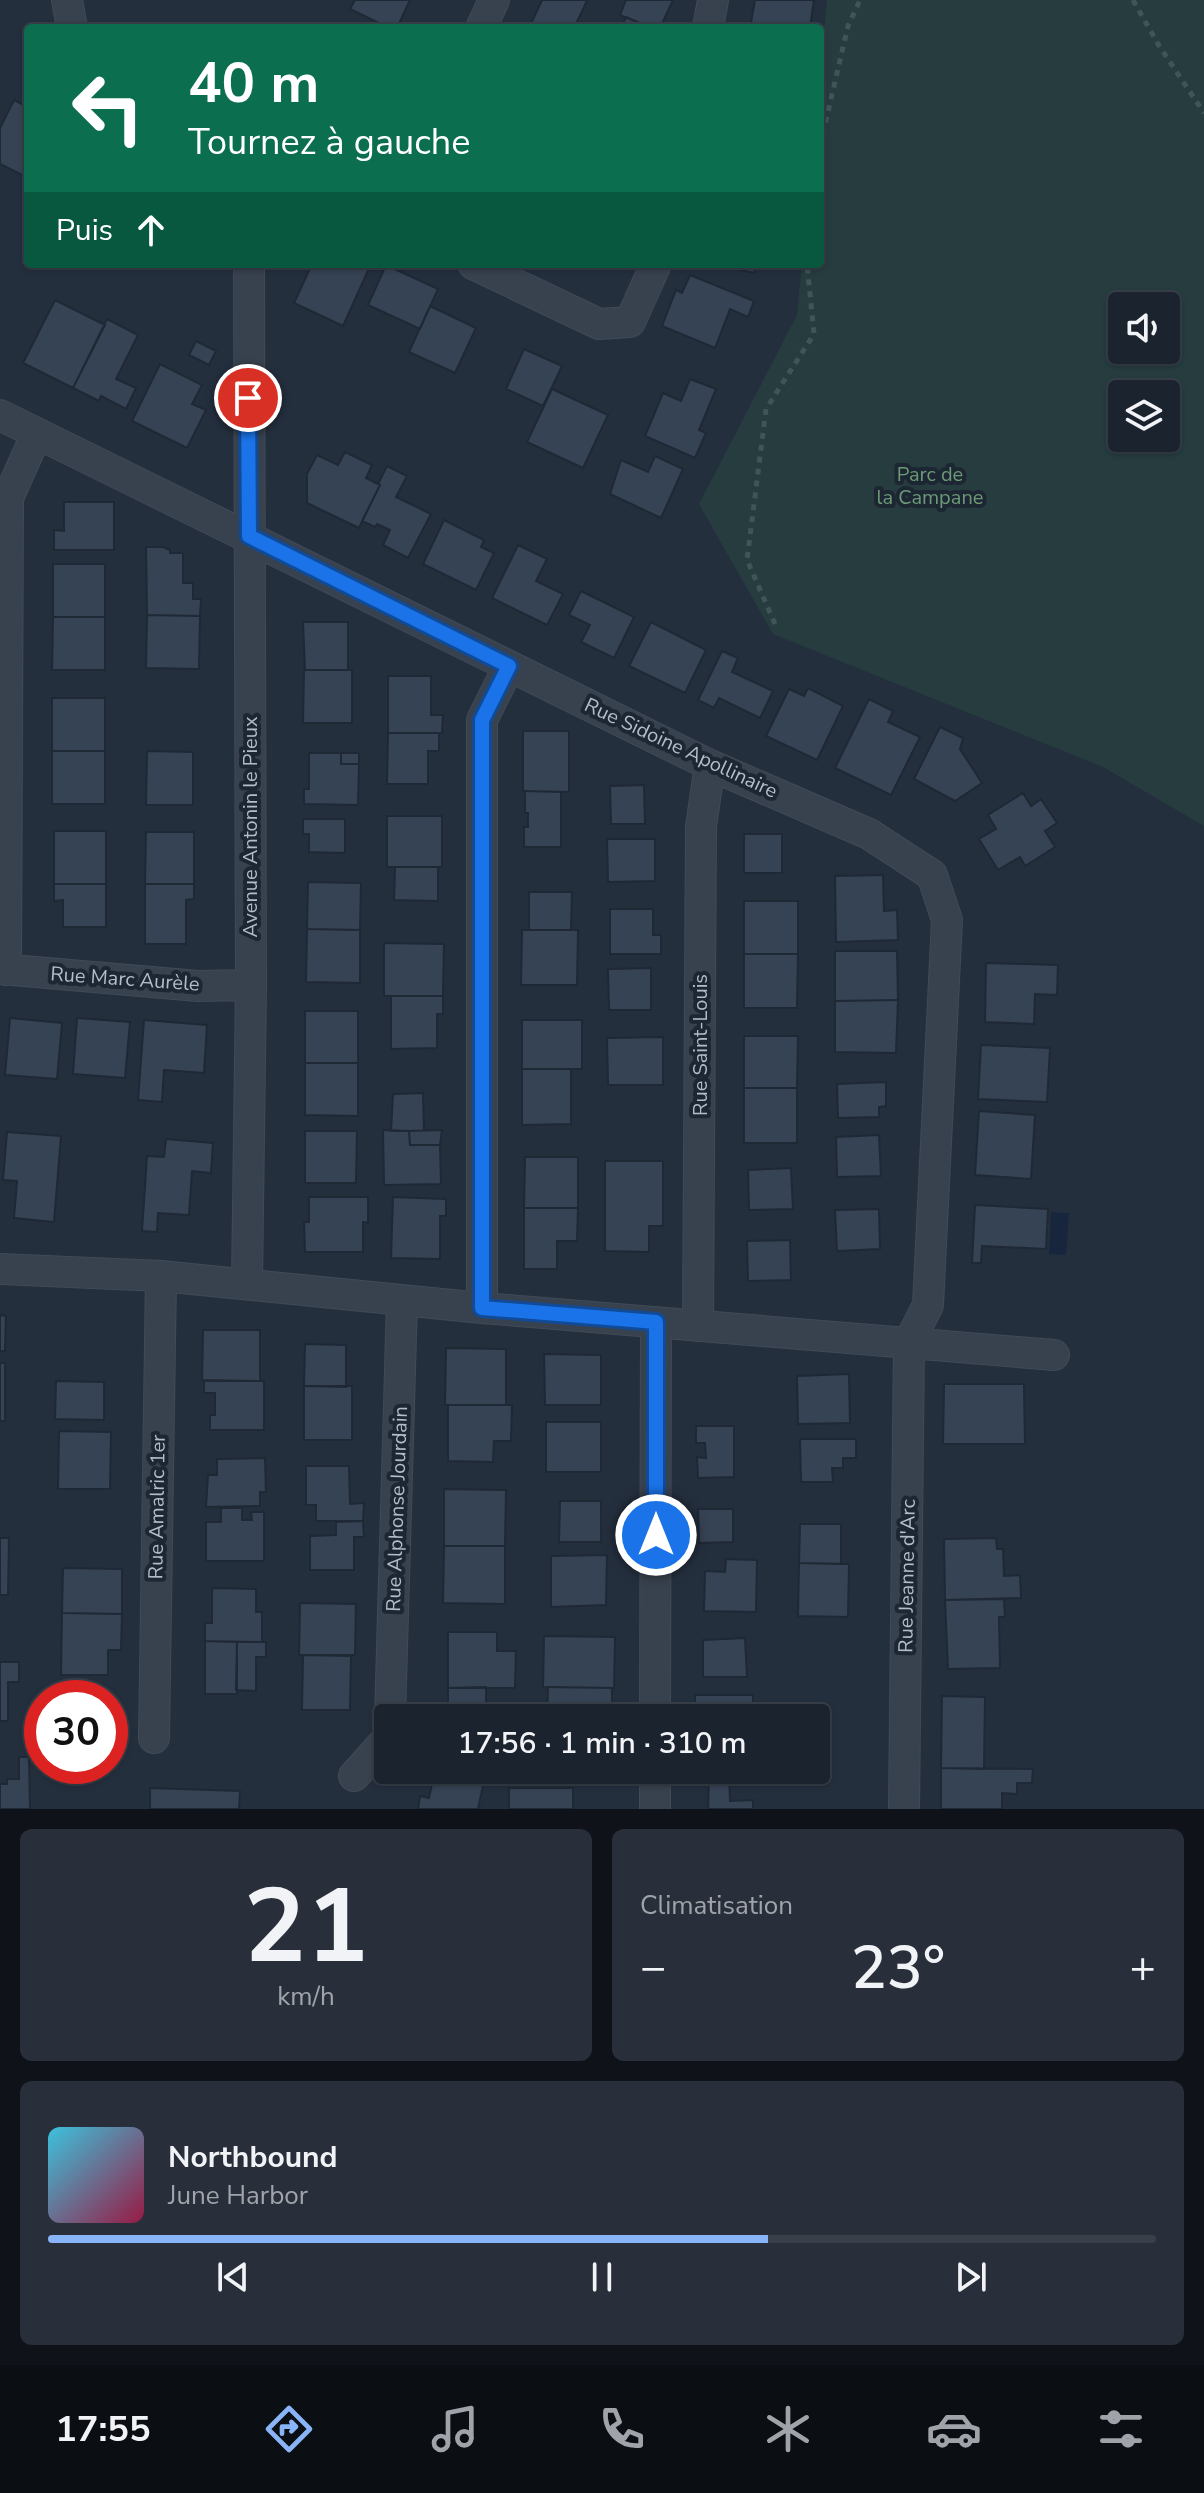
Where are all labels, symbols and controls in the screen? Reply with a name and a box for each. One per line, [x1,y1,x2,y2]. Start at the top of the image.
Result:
text: 40 m [188,45,319,122]
icon: left [56,56,160,160]
text: Tournez à gauche [188,118,470,167]
icon: ahead [129,208,173,252]
text: Puis [56,210,113,251]
map controls [1108,292,1180,452]
button: sound [1108,292,1180,364]
pin [214,364,282,432]
icon: arrive [226,376,270,420]
button: layers [1108,380,1180,452]
park label: Parc de la Campane [877,461,983,511]
street label: Rue Sidoine Apollinaire [580,691,782,805]
street label: Avenue Antonin le Pieux [237,716,264,937]
street label: Rue Marc Aurèle [50,960,200,998]
street label: Rue Saint-Louis [687,974,714,1116]
street label: Rue Alphonse Jourdain [380,1406,414,1612]
street label: Rue Amalric 1er [142,1434,172,1580]
position arrow [614,1493,698,1577]
street label: Rue Jeanne d'Arc [892,1499,922,1653]
speed limit sign: 30 [24,1680,128,1784]
text: 17:56 · 1 min · 310 m [457,1723,747,1764]
text: 21 [244,1856,368,1998]
text: Climatisation [640,1888,793,1923]
text: 23° [851,1927,945,2009]
text: − [640,1938,666,1998]
text: + [1130,1938,1156,1998]
text: km/h [277,1979,335,2014]
text: Northbound [168,2137,338,2178]
text: June Harbor [168,2178,308,2213]
icon: previous [211,2255,255,2299]
icon: pause [580,2255,624,2299]
icon: next [949,2255,993,2299]
icon: directions [261,2401,317,2457]
icon: music [427,2401,483,2457]
icon: phone [594,2401,650,2457]
icon: climate [760,2401,816,2457]
icon: car [926,2401,982,2457]
icon: filters [1093,2401,1149,2457]
text: 17:55 [55,2405,151,2454]

